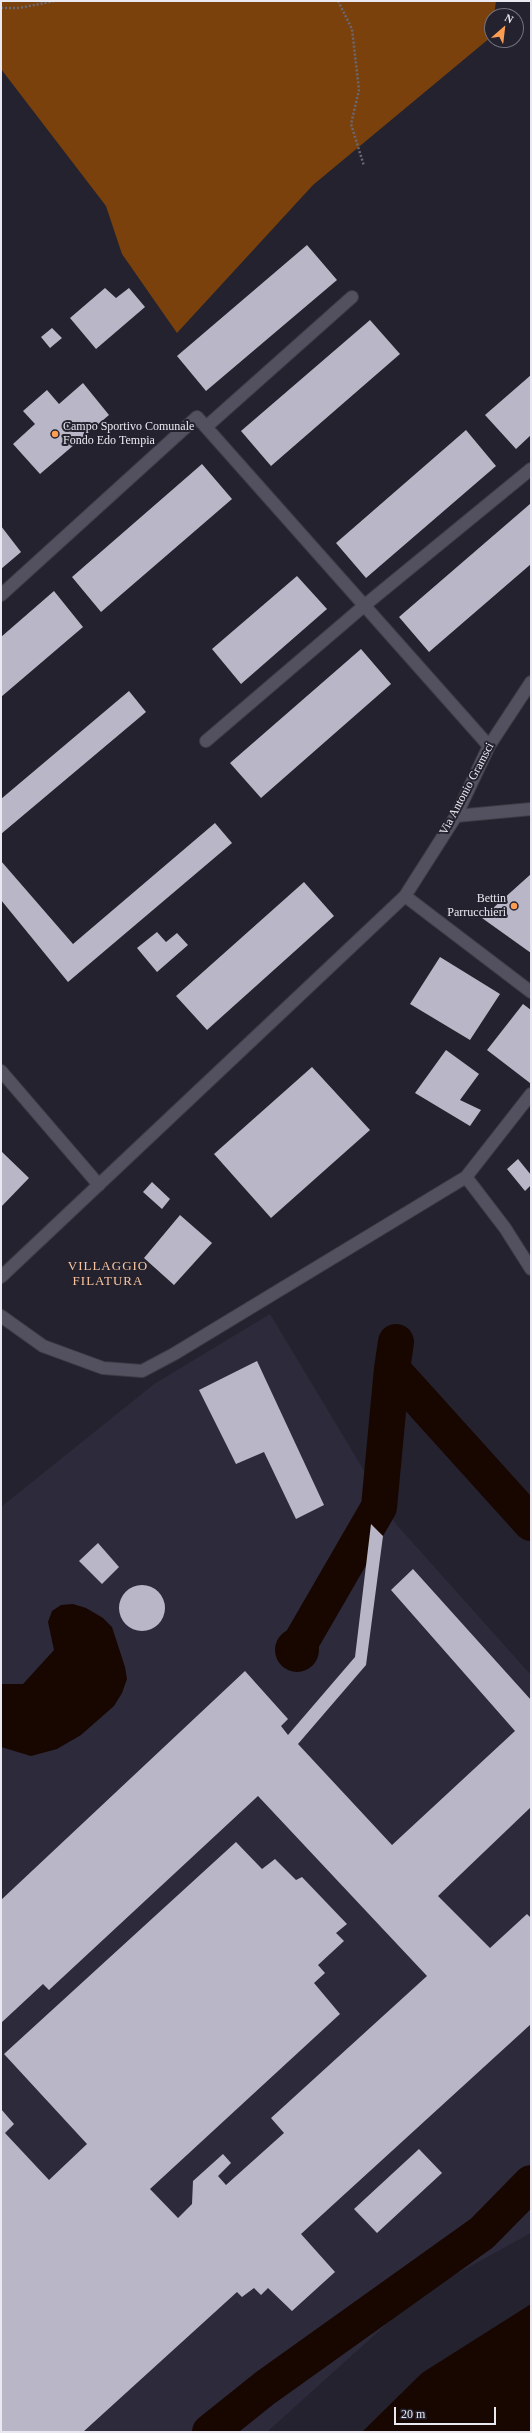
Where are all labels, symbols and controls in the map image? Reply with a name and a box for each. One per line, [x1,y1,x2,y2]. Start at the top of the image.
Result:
north arrow [484,8,524,48]
text: N [503,11,515,25]
place label: Campo Sportivo Comunale Fondo Edo Tempia [63,420,194,448]
marker: Campo Sportivo Comunale Fondo Edo Tempia [50,429,60,439]
street label: Via Antonio Gramsci [437,740,497,838]
place label: Bettin Parrucchieri [447,892,506,920]
marker: Bettin Parrucchieri [509,901,519,911]
district label: VILLAGGIO FILATURA [68,1259,148,1290]
scale bar [396,2399,498,2425]
text: 20 m [401,2407,425,2421]

